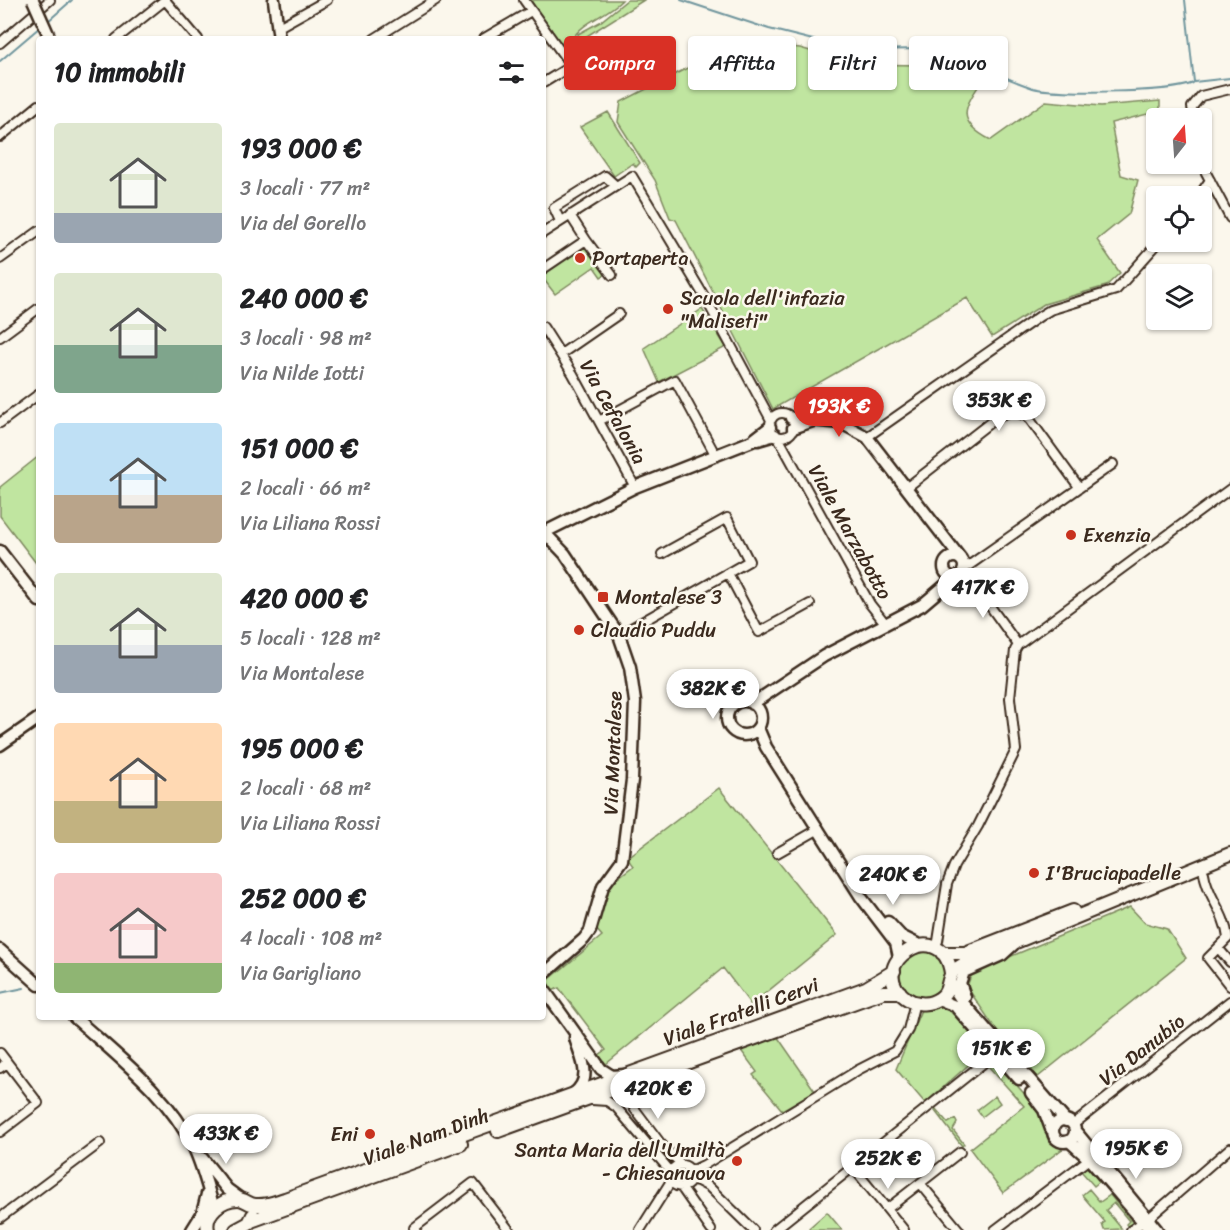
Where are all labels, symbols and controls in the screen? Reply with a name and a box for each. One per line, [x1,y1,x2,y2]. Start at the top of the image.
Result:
chip: Compra [564,36,676,90]
chip: Affitta [688,36,796,90]
chip: Filtri [808,36,897,90]
chip: Nuovo [909,36,1008,90]
text: 10 immobili [54,49,184,95]
icon: filters [495,56,528,89]
north arrow [1146,108,1212,174]
map controls [1146,108,1212,330]
text: 193 000 € [240,125,361,171]
icon: home [102,147,174,219]
text: 3 locali · 77 m² [240,171,370,206]
button: locate [1146,186,1212,252]
text: Via del Gorello [240,206,366,241]
place label: Portaperta [592,241,688,276]
marker: Portaperta [573,251,587,265]
button: layers [1146,264,1212,330]
text: 240 000 € [240,275,368,321]
place label: Scuola dell'infazia "Maliseti" [680,281,845,339]
icon: home [102,297,174,369]
marker: Scuola dell'infazia "Maliseti" [661,302,675,316]
text: 3 locali · 98 m² [240,321,372,356]
street label: Via Cefalonia [570,353,656,471]
text: Via Nilde Iotti [240,356,364,391]
pin: 353K € [950,381,1048,432]
text: 353K € [967,383,1031,418]
pin: 193K € [790,387,888,438]
text: 193K € [808,389,870,424]
text: 151 000 € [240,425,358,471]
icon: home [102,447,174,519]
street label: Viale Marzabotto [798,458,902,606]
text: 2 locali · 66 m² [240,471,371,506]
text: Via Liliana Rossi [240,506,380,541]
place label: Exenzia [1083,518,1150,553]
marker: Exenzia [1064,528,1078,542]
pin: 417K € [934,568,1032,619]
text: 417K € [951,570,1015,605]
text: 420 000 € [240,575,368,621]
place label: Montalese 3 [615,580,722,615]
marker: Montalese 3 [596,590,610,604]
icon: home [102,597,174,669]
place label: Claudio Puddu [591,613,716,648]
text: 5 locali · 128 m² [240,621,381,656]
marker: Claudio Puddu [572,623,586,637]
text: Via Montalese [240,656,364,691]
pin: 382K € [664,669,762,720]
text: 382K € [680,671,746,706]
street label: Via Montalese [593,690,633,816]
text: 195 000 € [240,725,363,771]
icon: home [102,747,174,819]
text: 2 locali · 68 m² [240,771,371,806]
text: Via Liliana Rossi [240,806,380,841]
pin: 240K € [844,855,942,906]
place label: I'Bruciapadelle [1045,856,1181,891]
text: 240K € [859,857,927,892]
marker: I'Bruciapadelle [1027,866,1041,880]
text: 252 000 € [240,875,366,921]
icon: home [102,897,174,969]
text: 4 locali · 108 m² [240,921,382,956]
text: Via Garigliano [240,956,361,991]
street label: Viale Fratelli Cervi [658,967,825,1056]
street label: Via Danubio [1091,1005,1193,1095]
pin: 151K € [952,1029,1050,1080]
text: 151K € [971,1031,1031,1066]
pin: 420K € [609,1069,707,1120]
text: 420K € [624,1071,692,1106]
street label: Viale Nam Dinh [358,1098,494,1176]
pin: 433K € [177,1114,275,1165]
text: 433K € [193,1116,259,1151]
place label: Eni [331,1117,359,1152]
marker: Eni [363,1127,377,1141]
pin: 195K € [1087,1129,1185,1180]
text: 195K € [1104,1131,1168,1166]
place label: Santa Maria dell'Umiltà - Chiesanuova [515,1133,725,1191]
pin: 252K € [839,1139,937,1190]
text: 252K € [855,1141,921,1176]
marker: Santa Maria dell'Umiltà - Chiesanuova [730,1154,744,1168]

